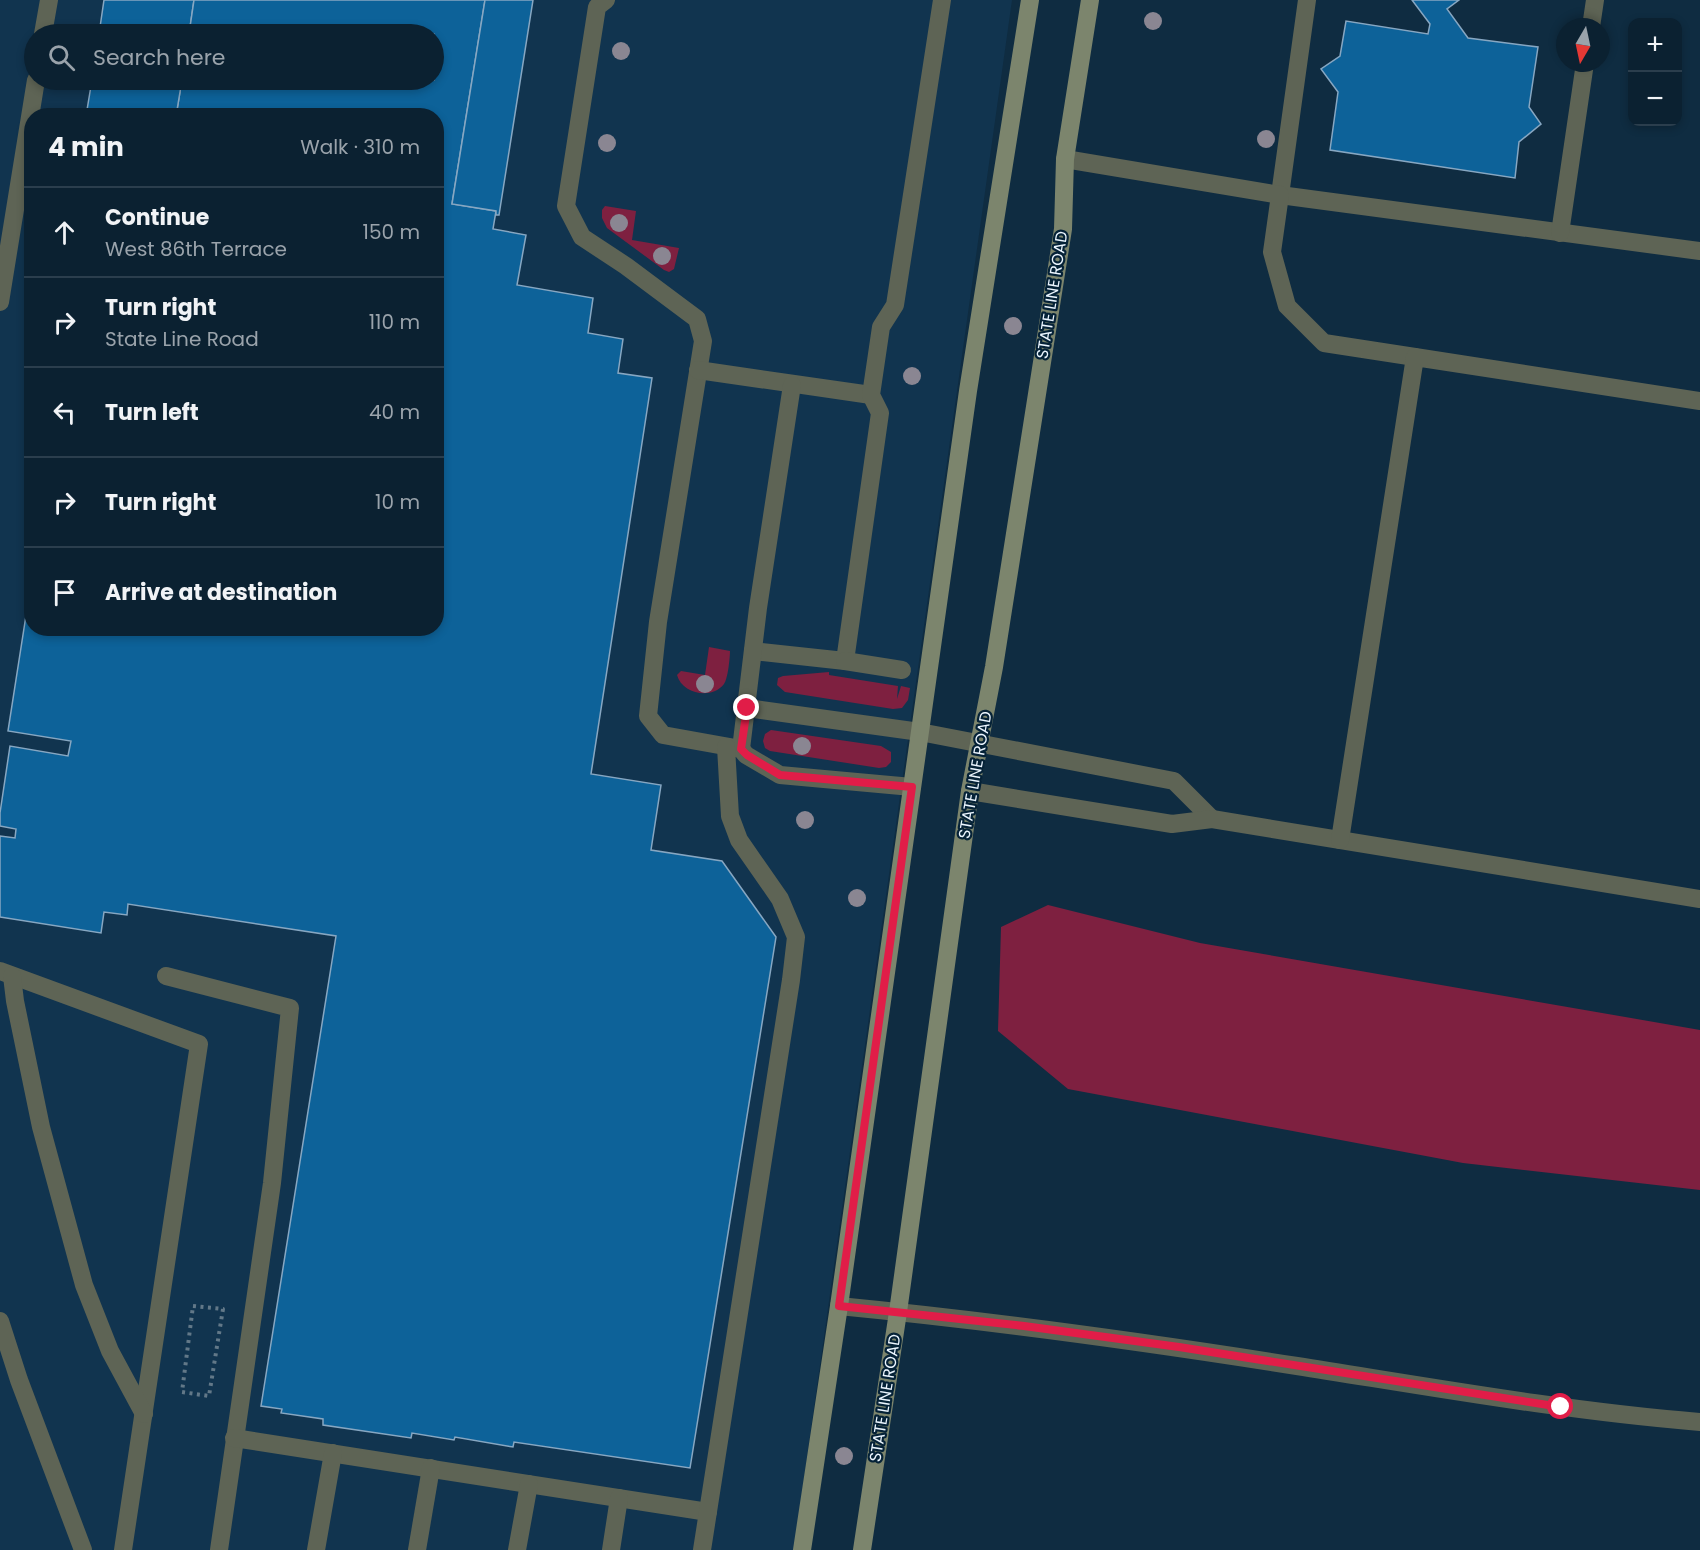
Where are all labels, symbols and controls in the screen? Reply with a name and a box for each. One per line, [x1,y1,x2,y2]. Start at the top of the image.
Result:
north arrow [1556,18,1610,72]
map controls [1628,18,1682,126]
button: + [1628,18,1682,72]
search box [24,24,444,90]
icon: search [45,41,78,74]
text: Search here [93,42,226,73]
button: − [1628,72,1682,126]
text: 4 min [48,129,124,165]
text: Walk · 310 m [300,133,420,161]
text: Continue [105,202,209,233]
icon: ahead [48,216,81,249]
text: 150 m [363,218,420,246]
street label: STATE LINE ROAD [1031,230,1073,360]
text: West 86th Terrace [105,235,287,263]
text: Turn right [105,292,216,323]
icon: right [48,306,81,339]
text: 110 m [369,308,420,336]
text: State Line Road [105,325,259,353]
icon: left [48,396,81,429]
text: Turn left [105,397,199,428]
text: 40 m [369,398,420,426]
icon: right [48,486,81,519]
text: Turn right [105,487,216,518]
text: 10 m [375,488,420,516]
icon: arrive [48,576,81,609]
text: Arrive at destination [105,577,337,608]
route end [733,694,759,720]
street label: STATE LINE ROAD [952,710,998,840]
street label: STATE LINE ROAD [864,1333,906,1463]
route start [1547,1393,1573,1419]

